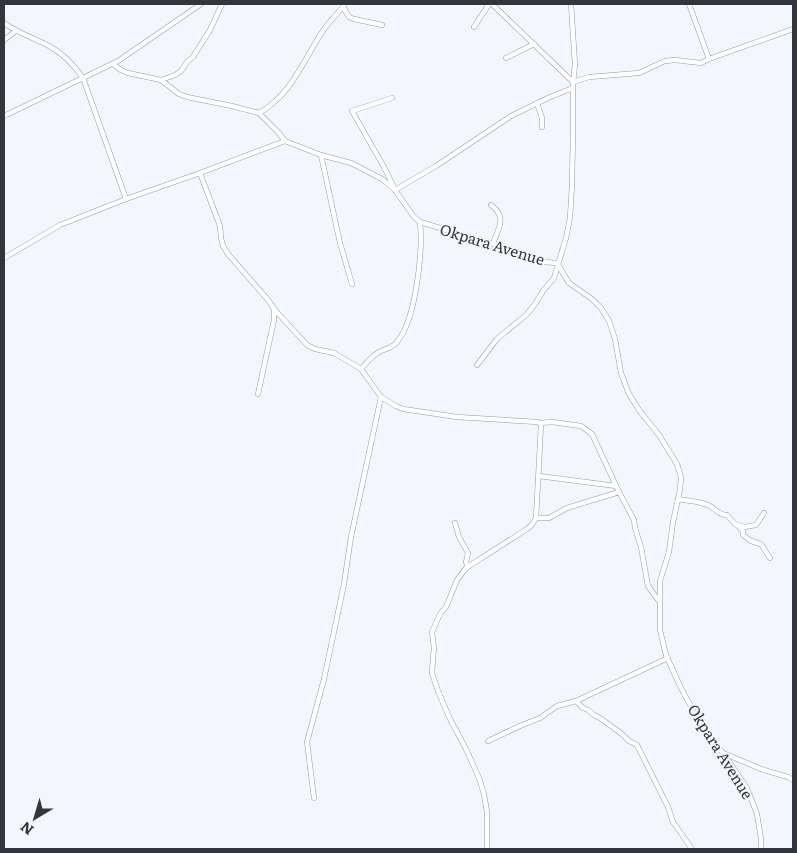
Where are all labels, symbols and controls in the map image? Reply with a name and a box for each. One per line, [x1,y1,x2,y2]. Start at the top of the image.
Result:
street label: Okpara Avenue [437,217,548,270]
street label: Okpara Avenue [683,699,760,803]
north arrow [10,793,60,843]
text: N [15,817,37,841]

